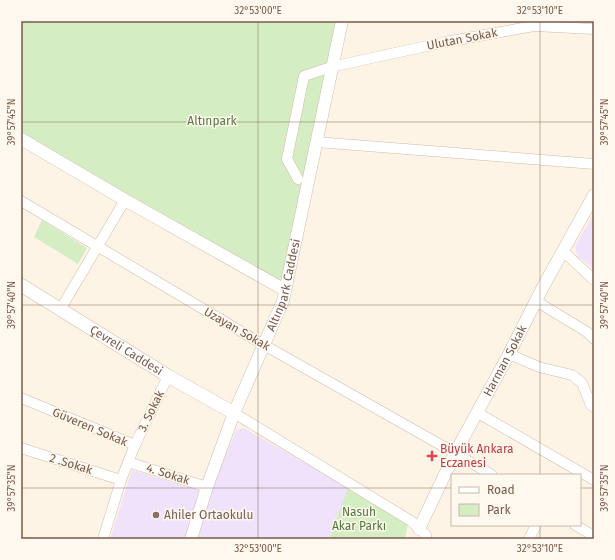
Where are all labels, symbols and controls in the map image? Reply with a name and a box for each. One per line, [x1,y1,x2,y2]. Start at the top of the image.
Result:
text: 32°53'00"E [234,5,282,17]
text: 32°53'10"E [517,5,563,17]
street label: Ulutan Sokak [426,25,499,53]
text: 39°57'45"N [6,98,18,146]
text: 39°57'45"N [599,98,611,146]
park label: Altınpark [187,114,238,128]
street label: Altınpark Caddesi [264,237,303,333]
text: 39°57'40"N [6,281,18,329]
text: 39°57'40"N [599,281,611,329]
street label: Uzayan Sokak [201,304,273,354]
street label: Harman Sokak [480,322,530,399]
street label: Çevreli Caddesi [88,323,165,378]
street label: 3. Sokak [135,387,167,434]
street label: Güveren Sokak [50,405,130,449]
place label: Büyük Ankara Eczanesi [440,442,514,470]
street label: 2 .Sokak [48,451,95,477]
marker: Büyük Ankara Eczanesi [427,451,437,461]
street label: 4. Sokak [145,460,192,488]
text: 39°57'35"N [6,464,18,512]
text: 39°57'35"N [599,464,611,512]
legend [451,474,581,526]
text: Road [487,483,515,497]
text: Park [487,503,511,517]
park label: Nasuh Akar Parkı [332,505,386,533]
place label: Ahiler Ortaokulu [164,508,253,522]
marker: Ahiler Ortaokulu [151,510,161,520]
text: 32°53'00"E [234,543,282,555]
text: 32°53'10"E [517,543,563,555]

